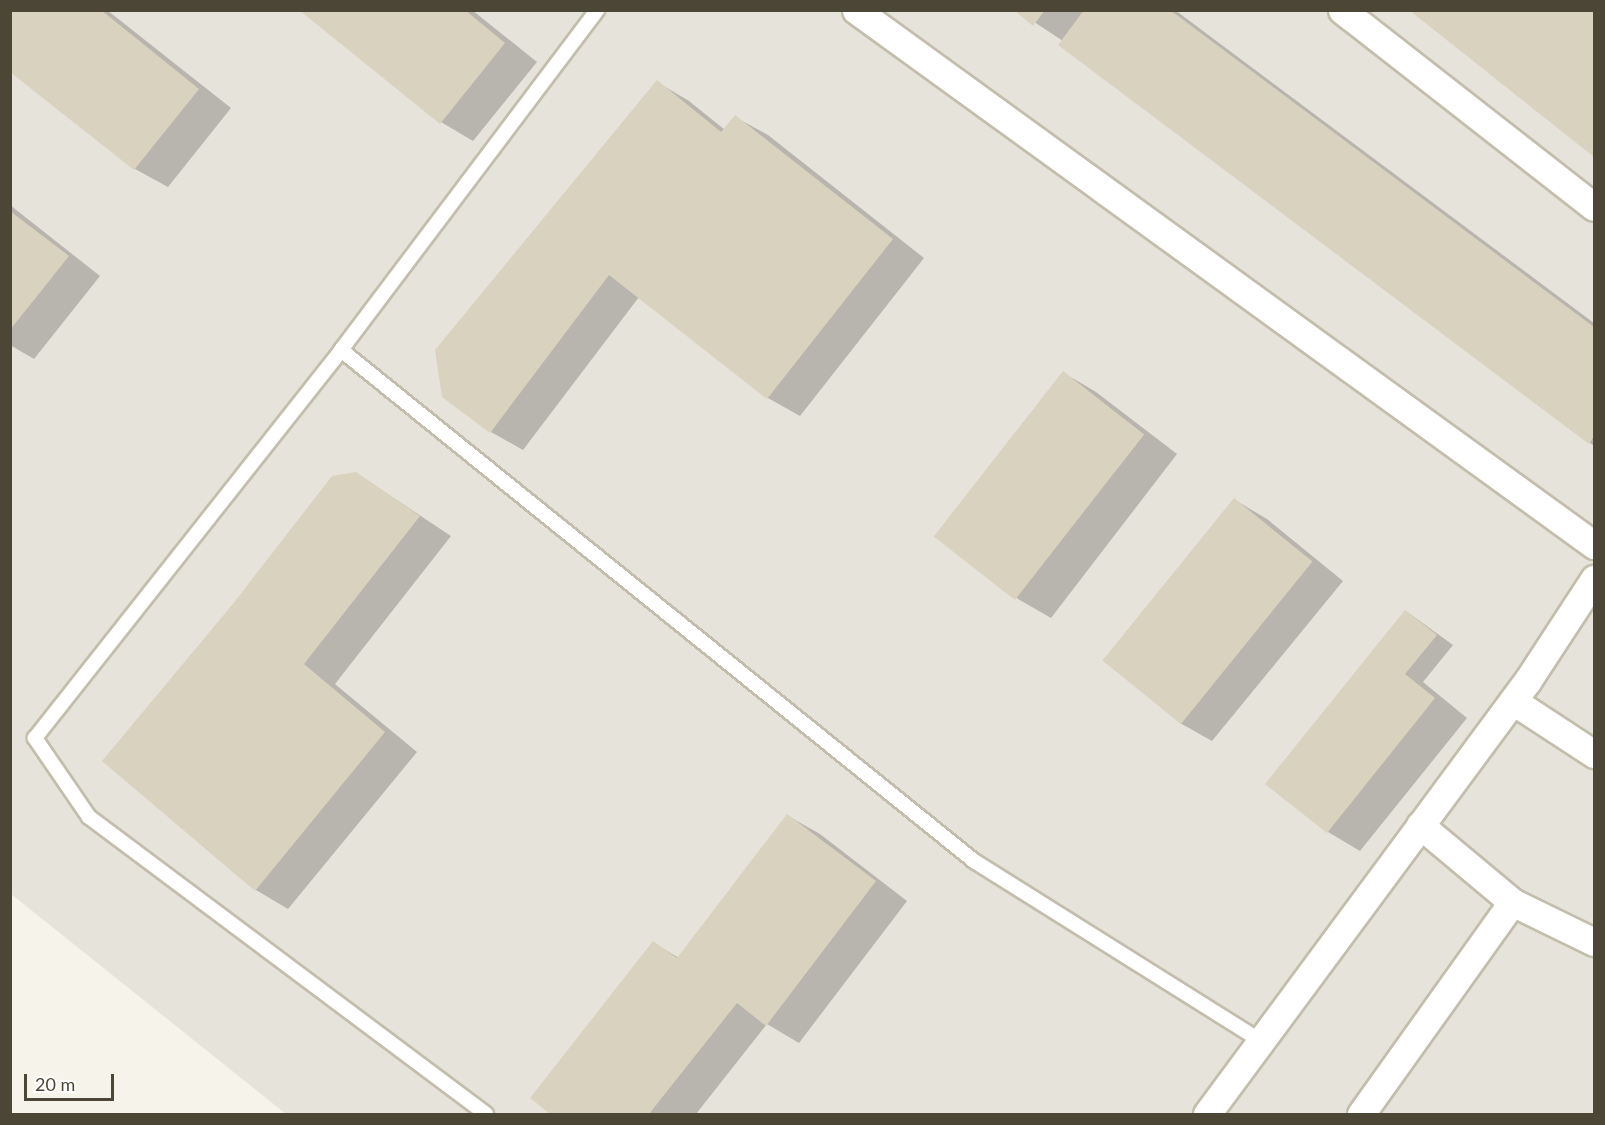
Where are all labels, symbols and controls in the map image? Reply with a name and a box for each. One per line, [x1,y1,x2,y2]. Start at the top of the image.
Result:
scale bar [27,1062,117,1100]
text: 20 m [35,1073,75,1095]

